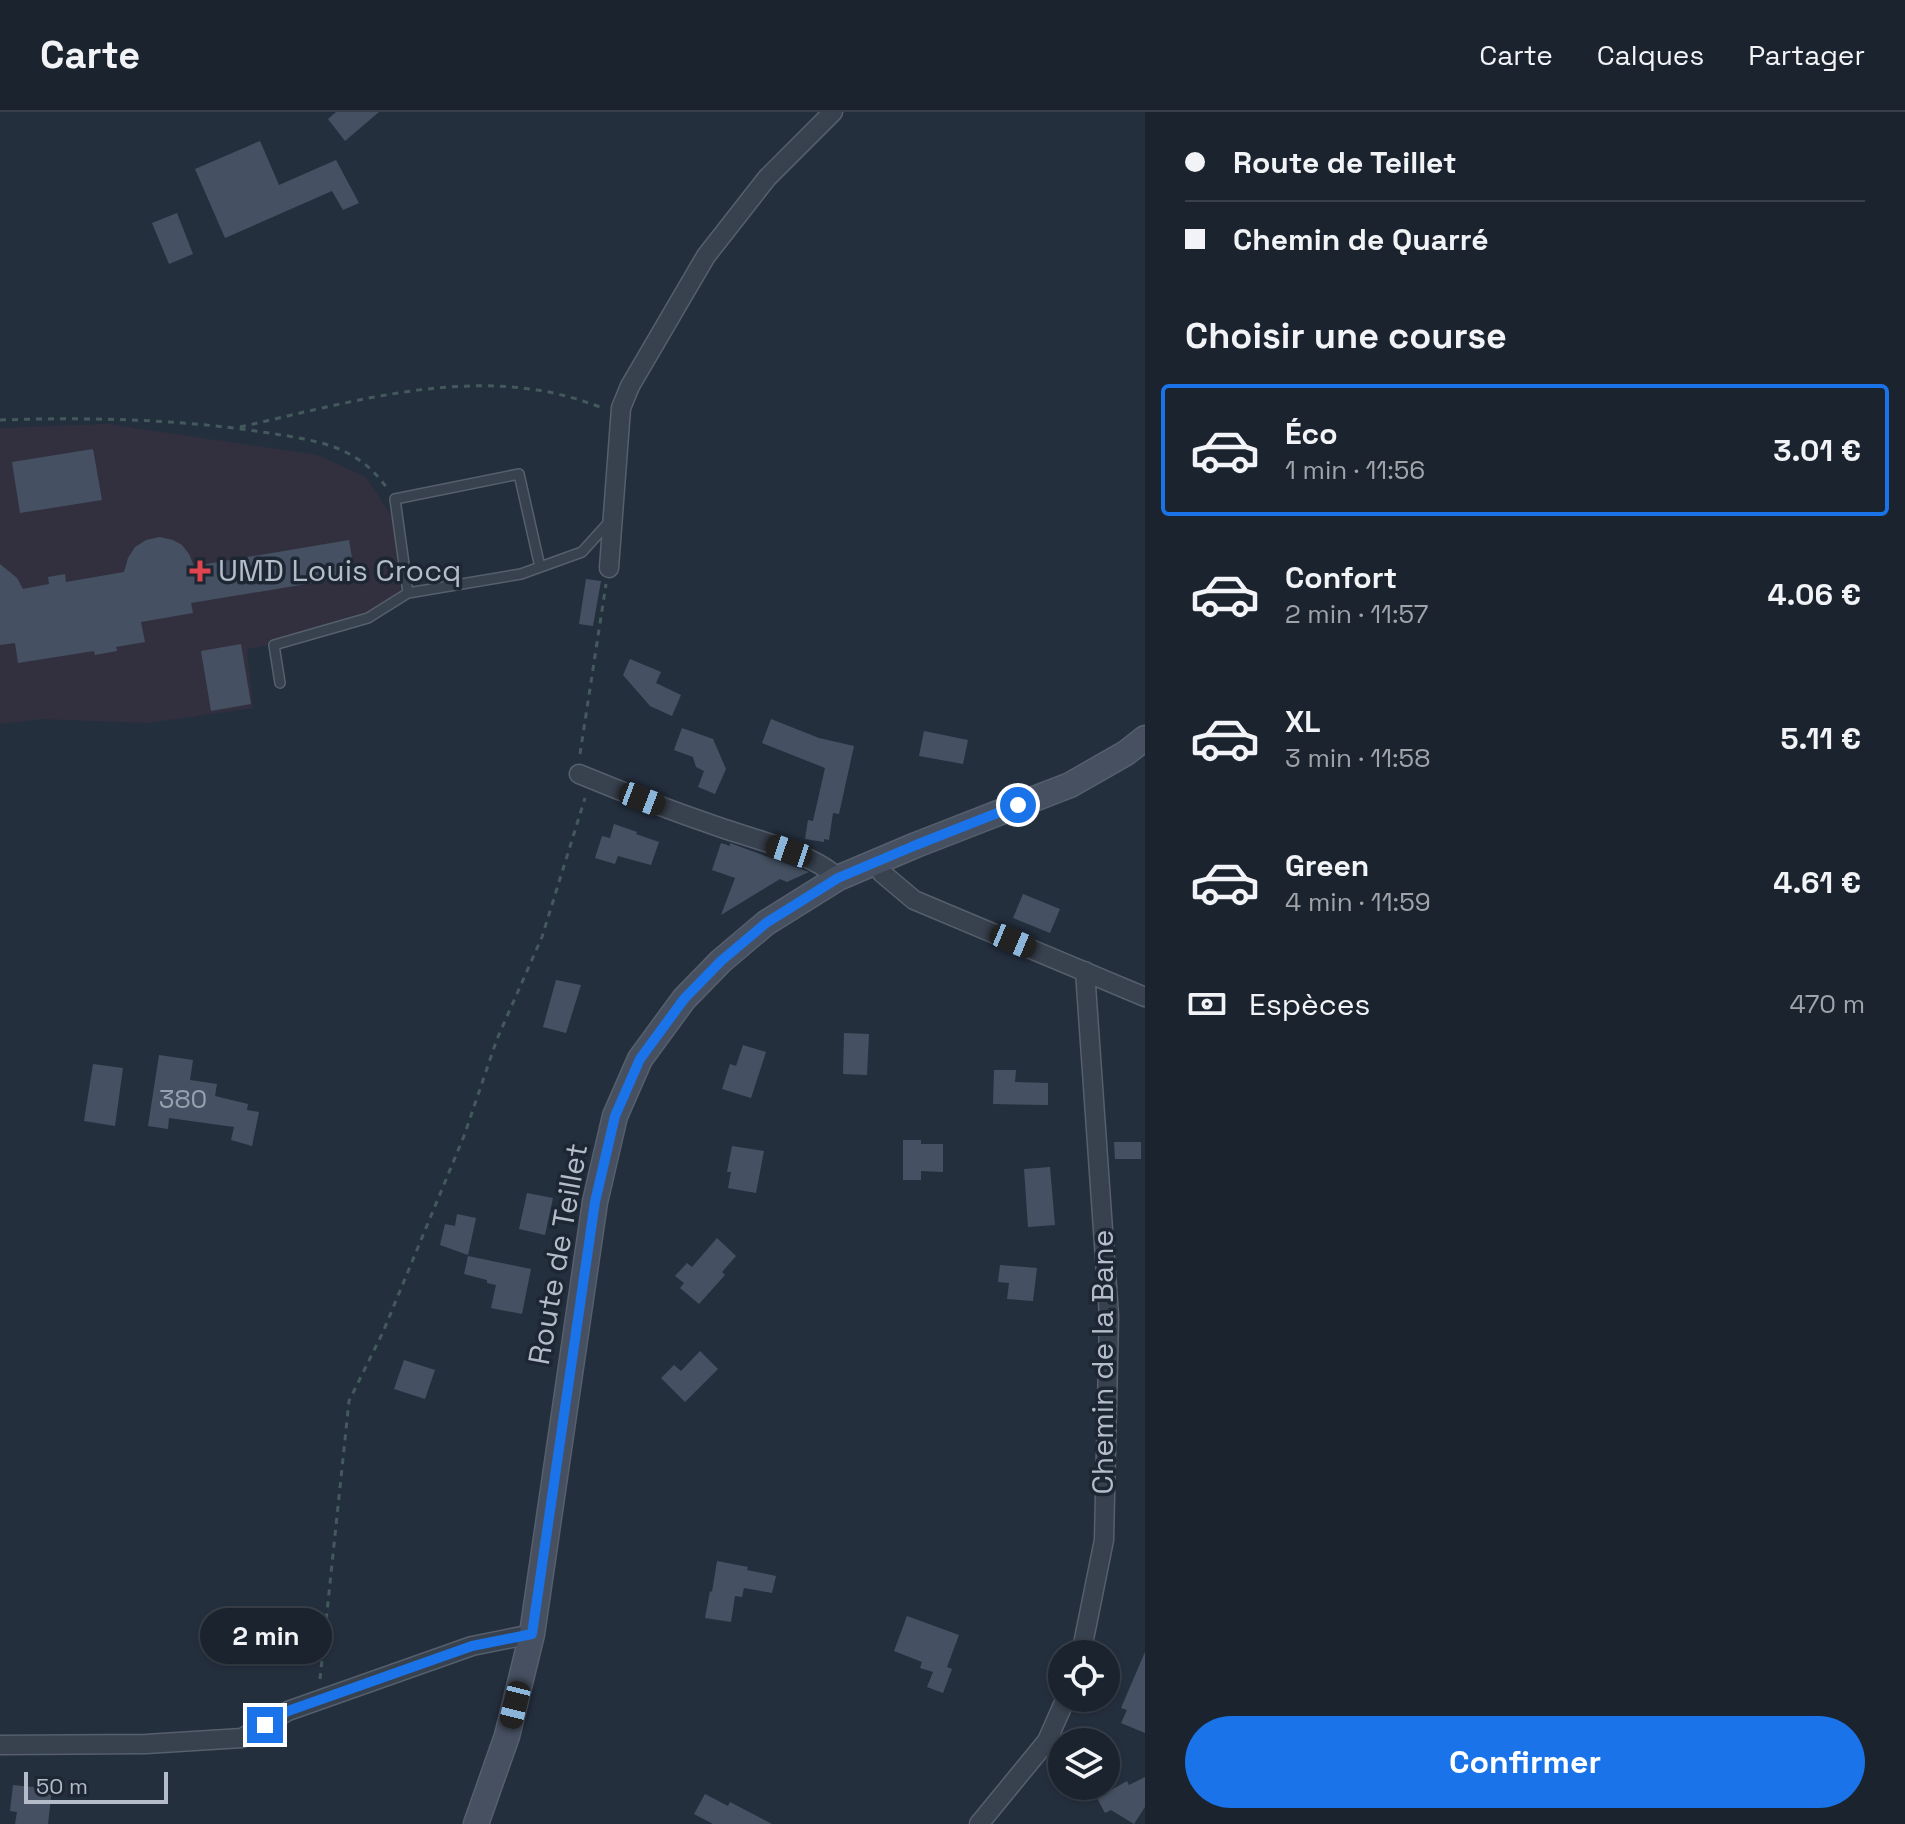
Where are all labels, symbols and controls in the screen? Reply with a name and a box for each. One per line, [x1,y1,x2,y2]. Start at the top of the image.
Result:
text: Carte [40,31,140,79]
text: Carte [1479,37,1553,73]
text: Calques [1597,37,1704,73]
text: Partager [1748,37,1865,73]
text: Route de Teillet [1233,143,1457,182]
text: Chemin de Quarré [1233,220,1489,259]
text: Choisir une course [1185,313,1507,359]
icon: car [1189,414,1261,486]
text: Éco [1285,414,1338,453]
text: 3.01 € [1773,431,1861,470]
text: 1 min · 11:56 [1285,453,1425,487]
place label: UMD Louis Crocq [218,551,461,590]
icon: car [1189,558,1261,630]
text: Confort [1285,558,1397,597]
marker: UMD Louis Crocq [189,560,211,582]
text: 4.06 € [1767,575,1861,614]
text: 2 min · 11:57 [1285,597,1429,631]
icon: car [1189,702,1261,774]
text: XL [1285,702,1321,741]
text: 5.11 € [1781,719,1861,758]
text: 3 min · 11:58 [1285,741,1430,775]
car [615,779,669,819]
route start [1000,787,1036,823]
car [762,832,816,870]
icon: car [1189,846,1261,918]
text: Green [1285,846,1369,885]
text: 4.61 € [1773,863,1861,902]
text: 4 min · 11:59 [1285,885,1431,919]
car [986,921,1040,961]
icon: cash [1185,982,1229,1026]
text: Espèces [1249,985,1370,1024]
text: 470 m [1789,987,1865,1021]
house number: 380 [159,1082,207,1116]
street label: Route de Teillet [519,1140,596,1368]
street label: Chemin de la Bane [1083,1230,1122,1495]
callout: 2 min [199,1609,331,1665]
text: 2 min [232,1619,300,1653]
map controls [1048,1640,1120,1800]
button: locate [1048,1640,1120,1712]
car [498,1679,532,1731]
route end [247,1707,283,1743]
button: Confirmer [1185,1716,1865,1808]
button: layers [1048,1728,1120,1800]
scale bar [24,1768,168,1804]
text: 50 m [36,1772,88,1800]

